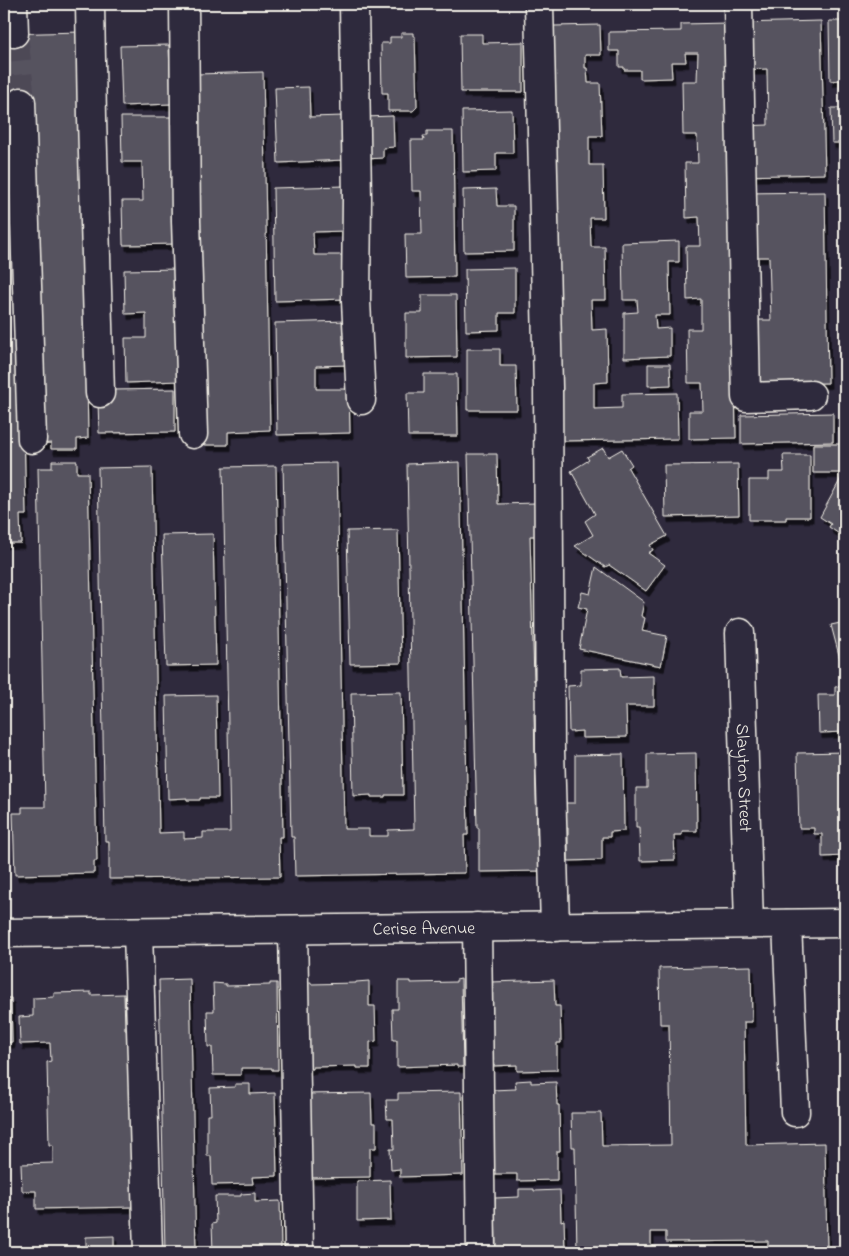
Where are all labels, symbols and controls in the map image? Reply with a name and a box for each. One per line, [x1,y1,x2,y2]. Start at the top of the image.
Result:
street label: Slayton Street [728,723,757,833]
street label: Cerise Avenue [373,916,476,944]

